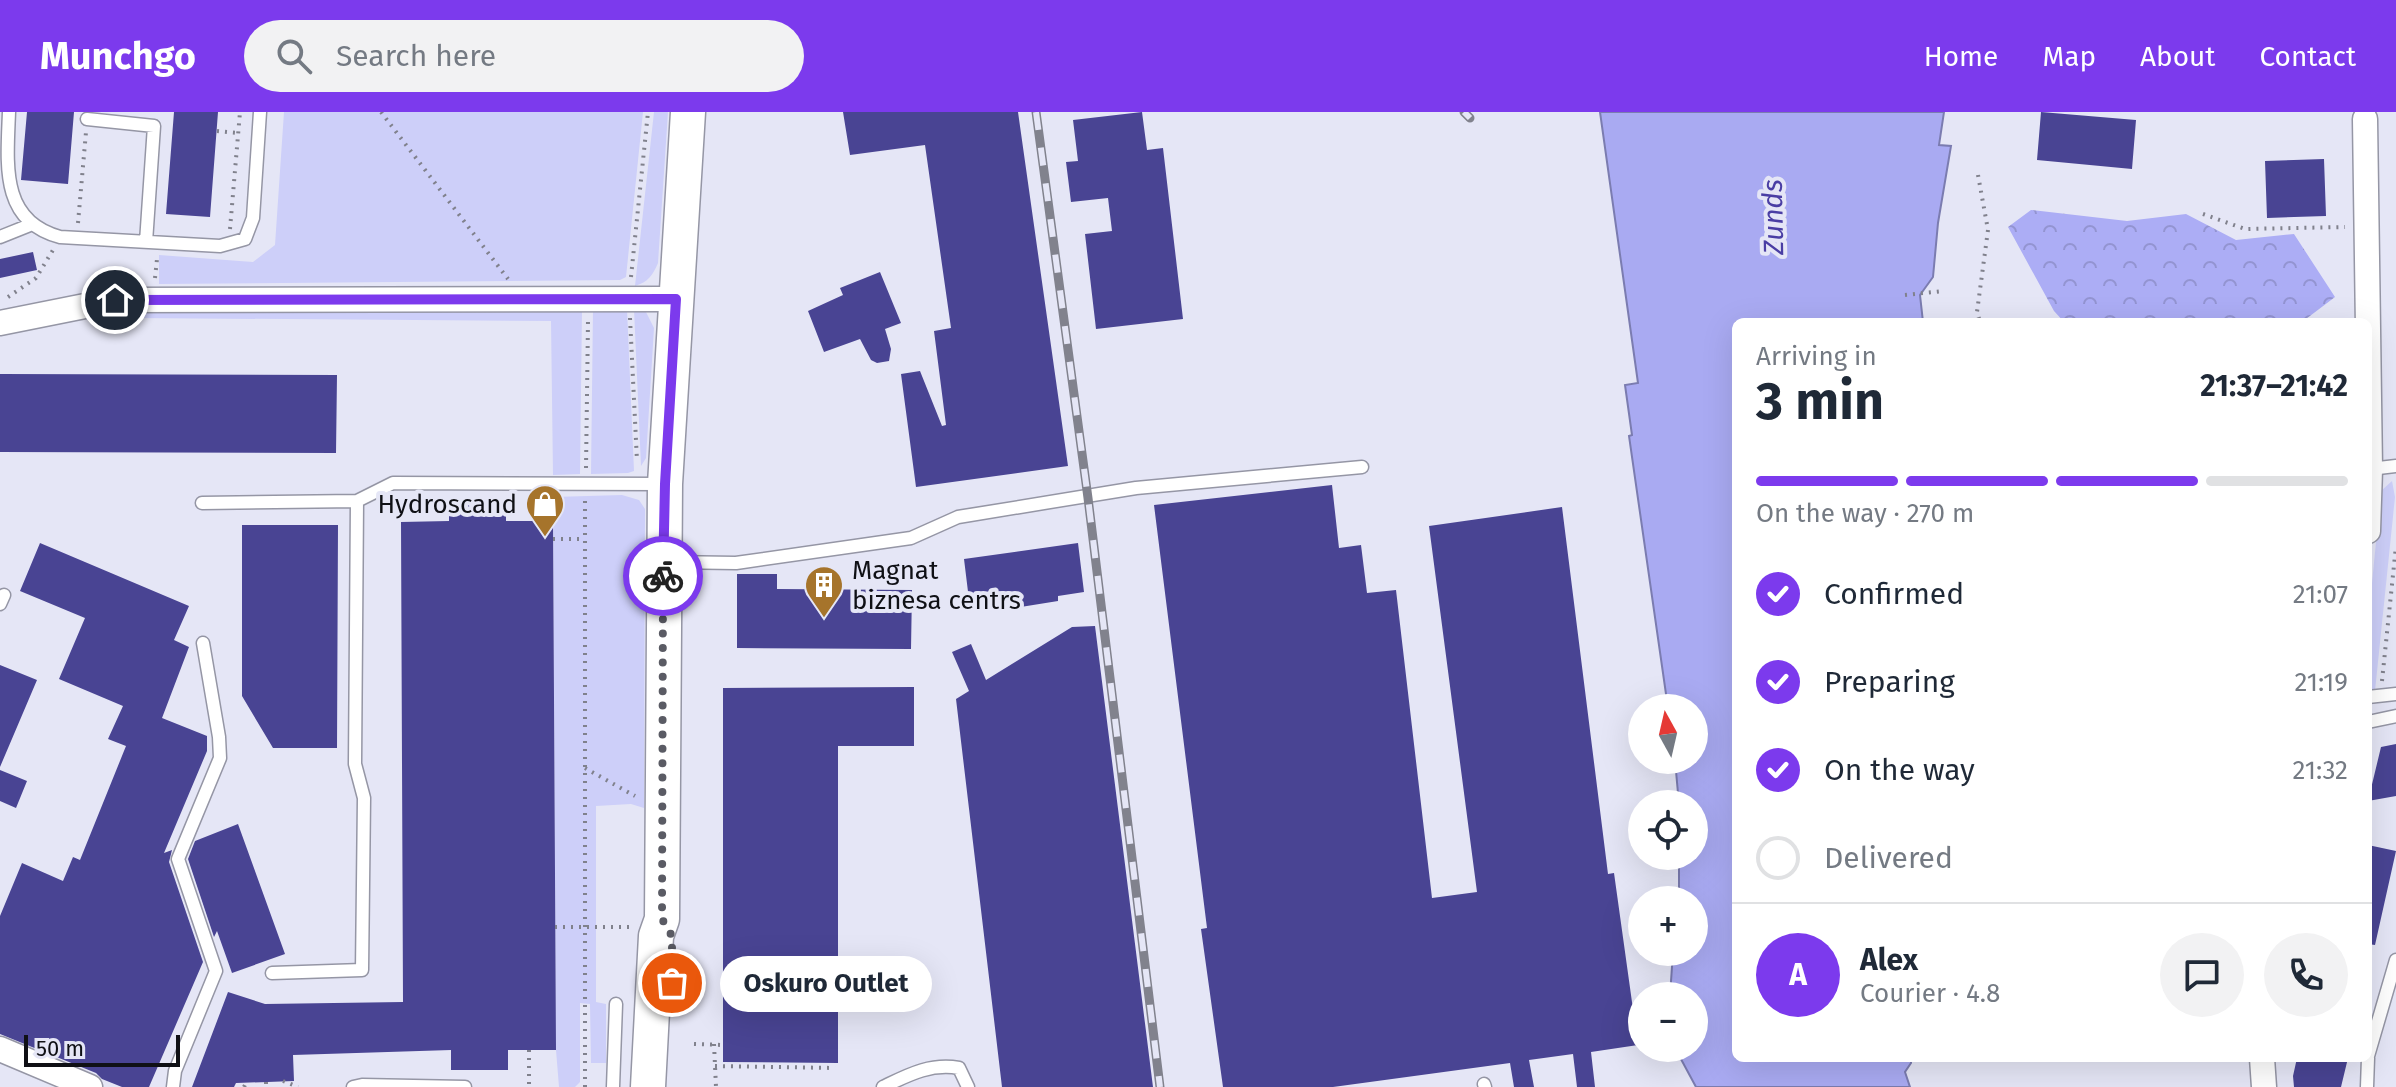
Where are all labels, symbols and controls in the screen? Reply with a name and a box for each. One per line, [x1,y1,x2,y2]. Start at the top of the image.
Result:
search box [244,20,804,92]
text: Munchgo [40,33,196,79]
icon: search [272,34,316,78]
text: Search here [336,38,496,74]
text: Home [1924,40,1998,73]
text: Map [2042,40,2096,73]
text: About [2140,40,2215,73]
text: Contact [2259,40,2356,73]
water label: Zunds [1756,179,1790,256]
pin [81,266,149,334]
icon: home [93,278,137,322]
text: Arriving in [1756,341,1877,372]
text: 21:37–21:42 [2200,368,2348,404]
text: 3 min [1756,370,1884,433]
shop icon: Hydroscand [524,483,566,538]
place label: Hydroscand [377,489,517,520]
text: On the way · 270 m [1756,498,1974,529]
courier [623,536,703,616]
icon: bike [641,554,685,598]
place label: Magnat biznesa centrs [852,555,1021,616]
building icon: Magnat biznesa centrs [803,564,845,619]
icon: check [1756,572,1800,616]
text: Confirmed [1824,576,1964,612]
text: 21:07 [2293,579,2348,610]
icon: check [1756,660,1800,704]
text: Preparing [1824,664,1955,700]
text: 21:19 [2294,667,2348,698]
north arrow [1628,694,1708,774]
map controls [1628,694,1708,1062]
icon: check [1756,748,1800,792]
text: On the way [1824,752,1975,788]
text: 21:32 [2292,755,2348,786]
button: locate [1628,790,1708,870]
text: Delivered [1824,840,1953,876]
button: + [1628,886,1708,966]
button: chat [2160,933,2244,1017]
button: phone [2264,933,2348,1017]
text: Alex [1860,942,1918,978]
pin [638,949,706,1017]
callout: Oskuro Outlet [720,955,932,1011]
text: A [1789,957,1807,993]
icon: bag [650,961,694,1005]
text: Oskuro Outlet [743,968,909,999]
text: Courier · 4.8 [1860,978,2000,1009]
button: − [1628,982,1708,1062]
scale bar [24,1031,180,1067]
text: 50 m [36,1035,84,1062]

